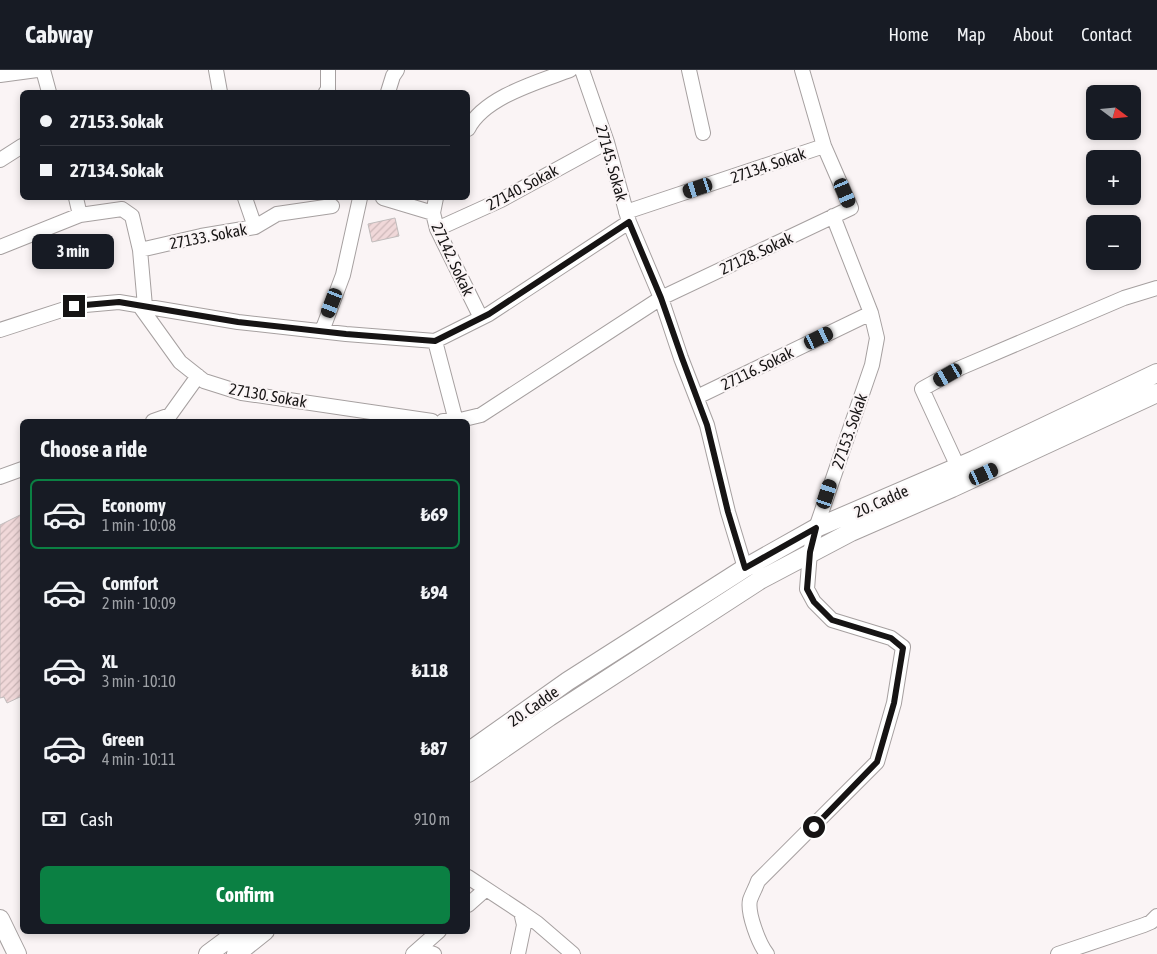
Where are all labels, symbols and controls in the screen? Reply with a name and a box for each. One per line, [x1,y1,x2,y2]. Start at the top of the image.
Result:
text: Cabway [25,21,93,48]
text: Home [889,24,929,45]
text: Map [957,24,986,45]
text: About [1014,24,1053,45]
text: Contact [1081,24,1132,45]
north arrow [1086,85,1141,140]
map controls [1086,85,1141,270]
text: 27153. Sokak [70,110,163,132]
street label: 27145. Sokak [593,123,631,203]
street label: 27134. Sokak [728,144,808,186]
button: + [1086,150,1141,205]
text: 27134. Sokak [70,159,163,181]
street label: 27140. Sokak [483,161,561,213]
car [681,176,714,200]
car [832,176,857,210]
button: − [1086,215,1141,270]
street label: 27133. Sokak [168,220,248,252]
street label: 27142. Sokak [428,220,478,298]
street label: 27128. Sokak [717,228,795,278]
callout: 3 min [33,234,115,268]
text: 3 min [57,242,89,260]
car [319,286,344,320]
route end [63,295,85,317]
car [802,325,835,351]
street label: 27116. Sokak [718,343,796,393]
car [931,361,964,389]
street label: 27130. Sokak [228,379,308,411]
street label: 27153. Sokak [828,391,870,471]
text: Choose a ride [40,436,147,462]
car [967,461,1000,487]
car [815,477,838,511]
street label: 20. Cadde [851,481,911,521]
icon: car [42,492,87,537]
text: Economy [102,494,166,516]
text: ₺69 [421,503,448,525]
text: 1 min · 10:08 [102,516,176,534]
icon: car [42,570,87,615]
text: Comfort [102,572,158,594]
text: ₺94 [421,581,448,603]
text: 2 min · 10:09 [102,594,176,612]
icon: car [42,648,87,693]
text: XL [102,650,118,672]
text: ₺118 [412,659,448,681]
text: 3 min · 10:10 [102,672,176,690]
street label: 20. Cadde [504,682,562,730]
icon: car [42,726,87,771]
text: Green [102,728,144,750]
text: ₺87 [421,737,448,759]
text: 4 min · 10:11 [102,750,176,768]
icon: cash [40,805,68,833]
text: Cash [80,808,113,830]
text: 910 m [414,810,450,828]
route start [803,816,825,838]
button: Confirm [40,866,450,924]

